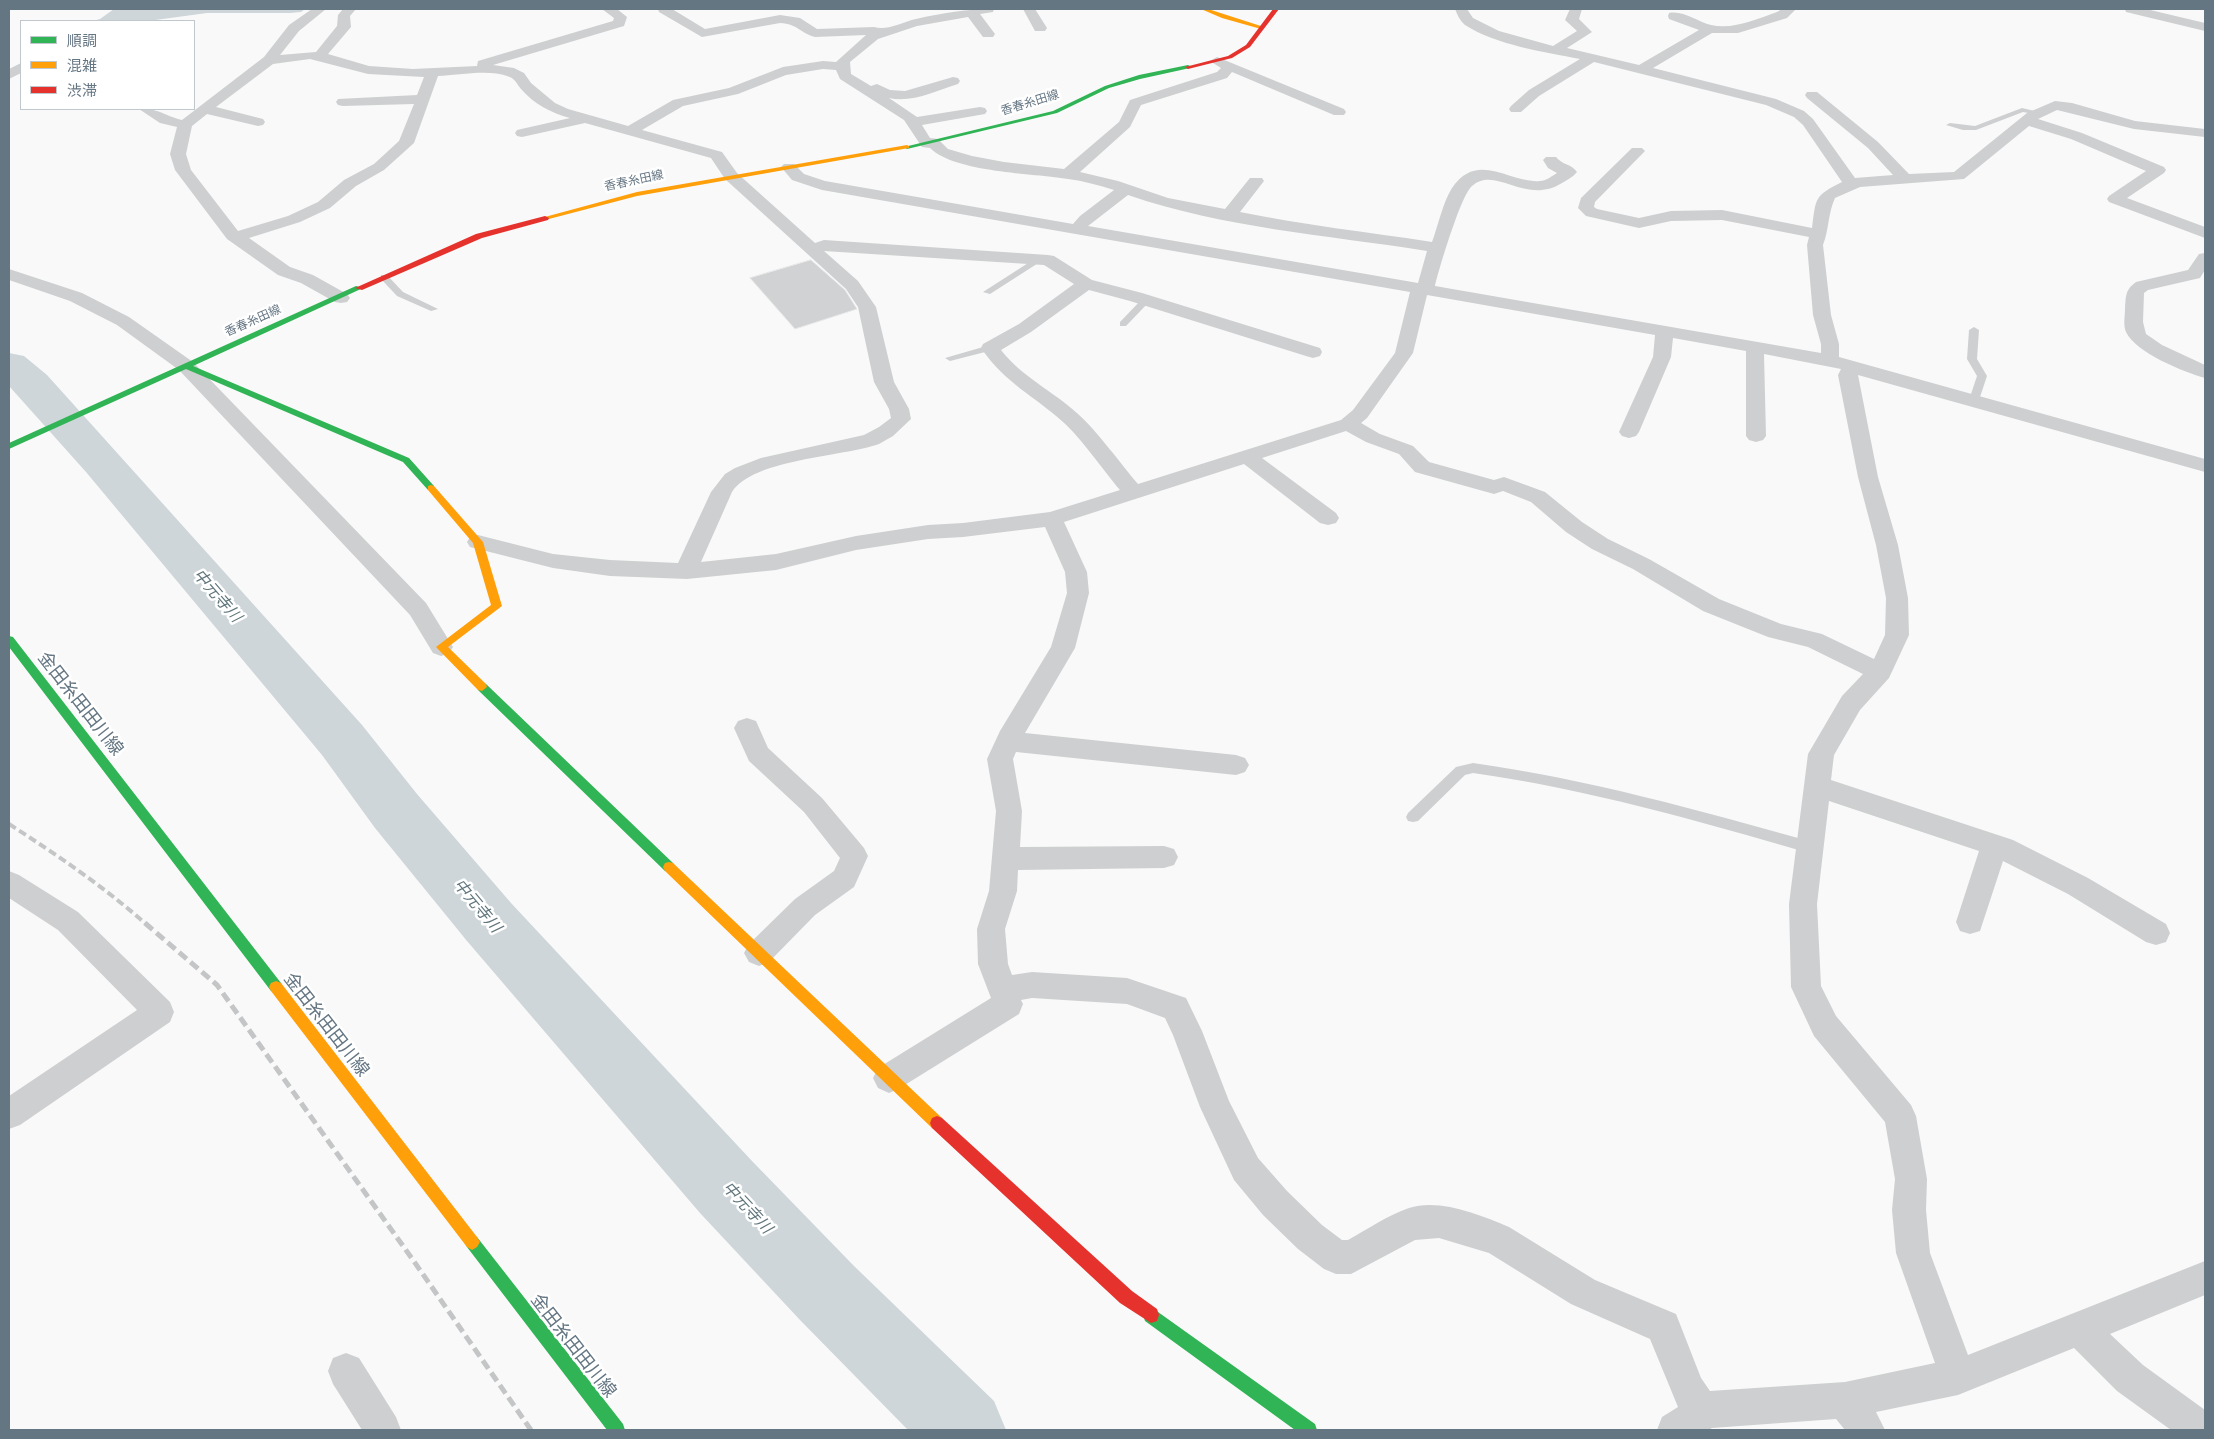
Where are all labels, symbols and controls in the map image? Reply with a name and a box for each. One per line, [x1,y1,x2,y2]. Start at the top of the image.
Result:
legend [20,20,195,110]
text: 順調 [67,30,97,50]
text: 混雑 [67,55,97,75]
text: 渋滞 [67,80,97,100]
street label: 香春糸田線 [999,87,1061,119]
street label: 香春糸田線 [603,168,665,194]
street label: 香春糸田線 [223,302,283,340]
water label: 中元寺川 [189,566,245,626]
street label: 金田糸田田川線 [33,648,127,760]
water label: 中元寺川 [449,875,505,937]
street label: 金田糸田田川線 [279,969,373,1081]
water label: 中元寺川 [718,1178,776,1238]
street label: 金田糸田田川線 [526,1290,620,1402]

